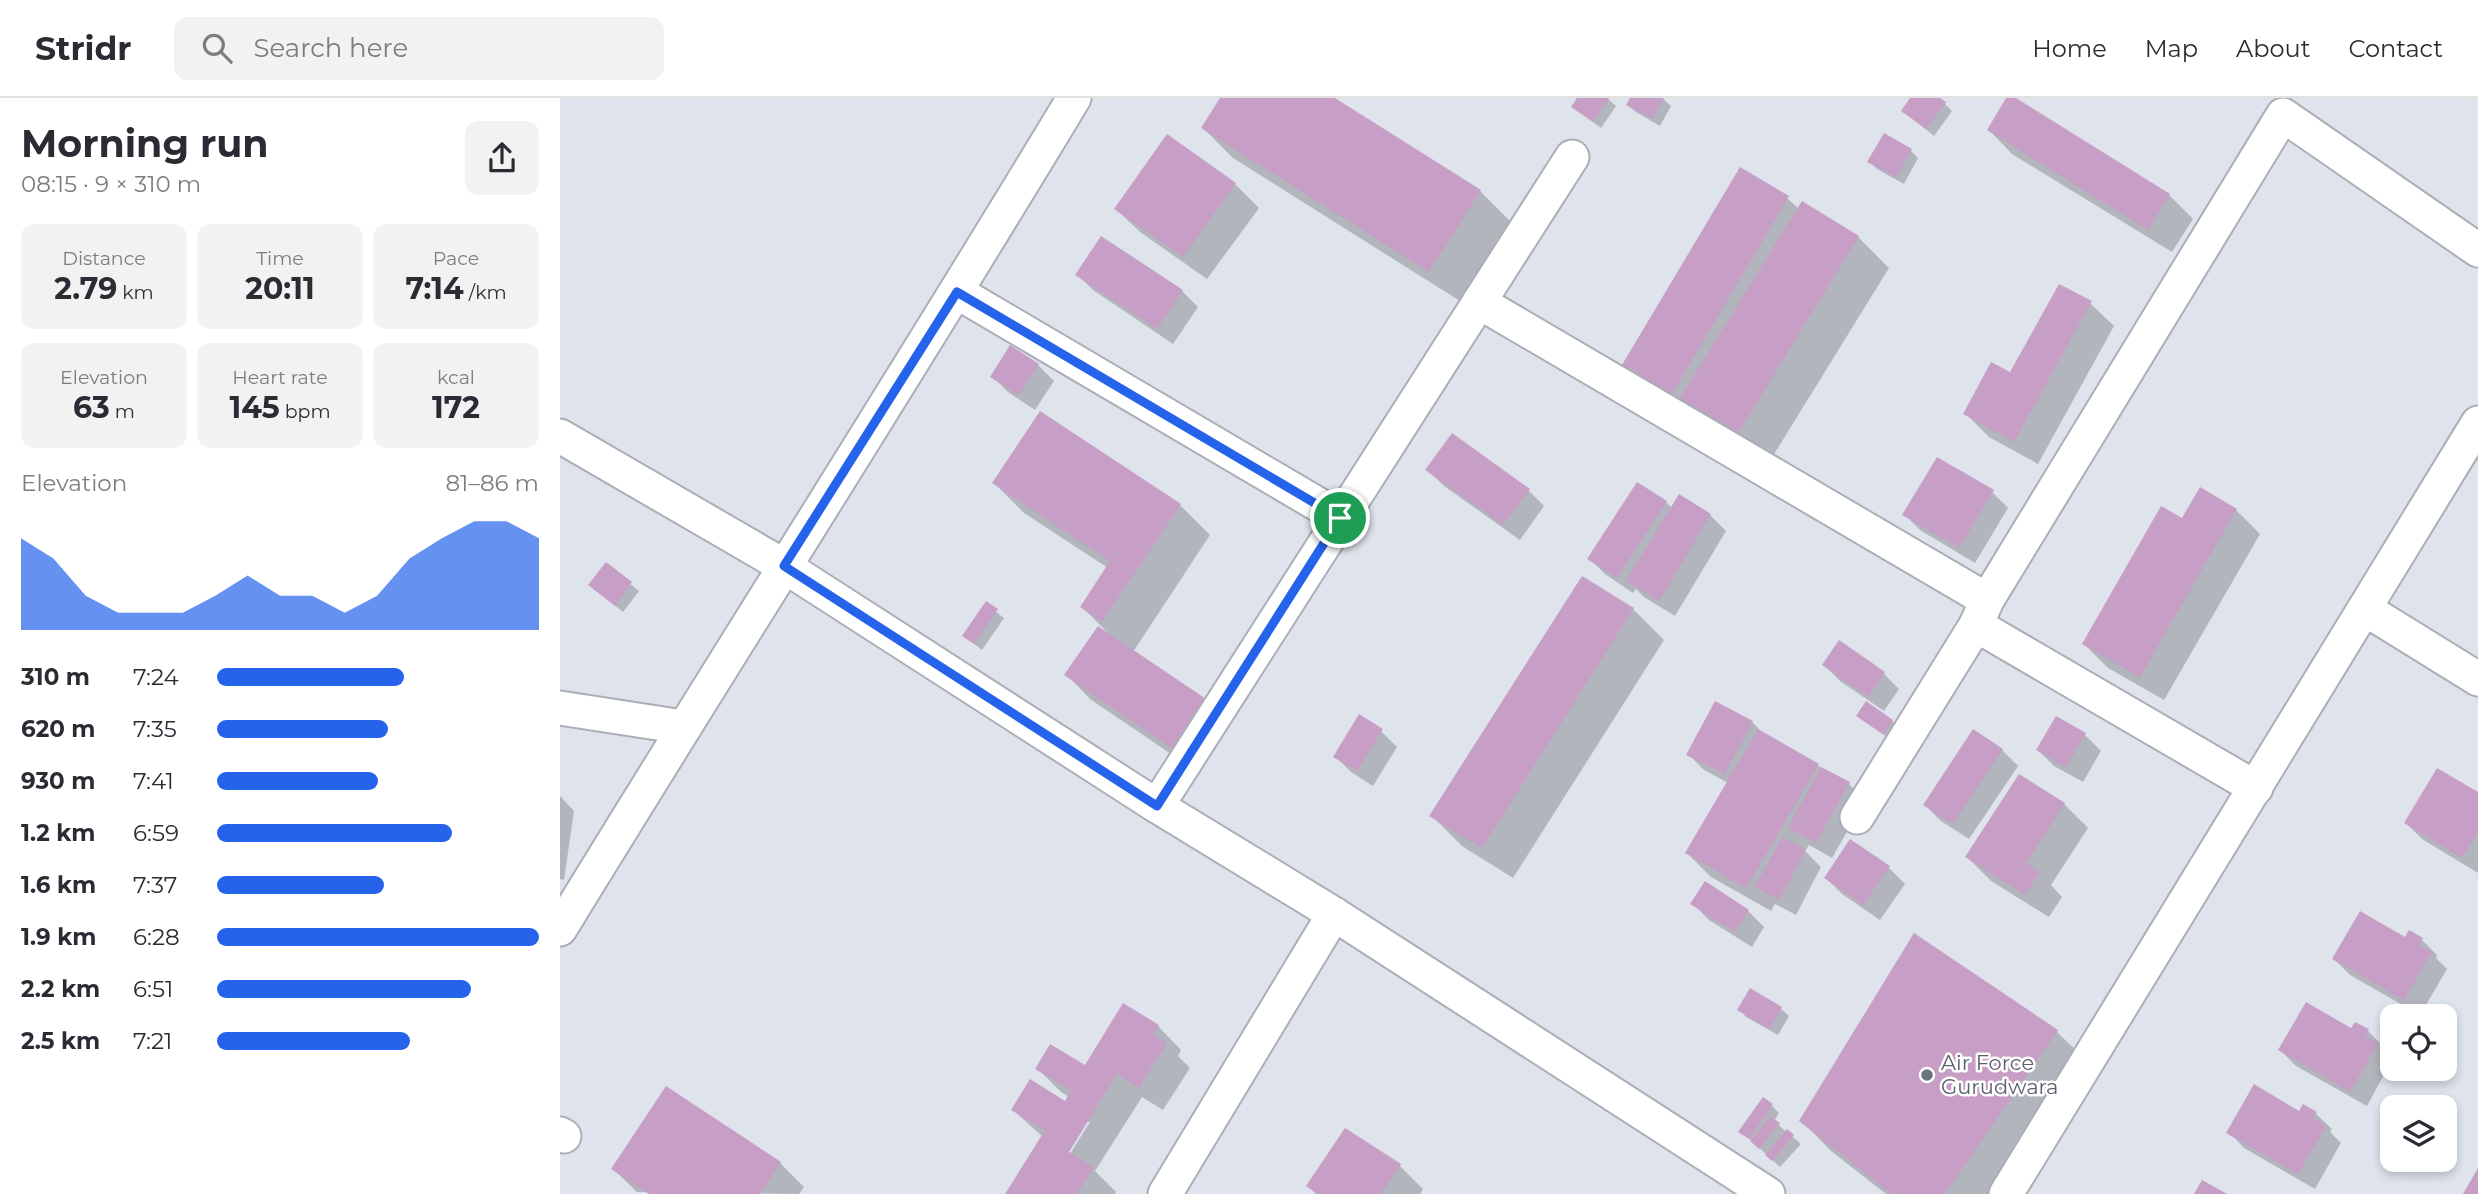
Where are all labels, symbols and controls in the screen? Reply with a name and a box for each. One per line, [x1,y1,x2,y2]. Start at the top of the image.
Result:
search box [174,17,664,80]
text: Stridr [35,28,132,68]
icon: search [198,29,236,67]
text: Search here [254,32,408,64]
text: Home [2032,34,2107,63]
text: Map [2145,34,2198,63]
text: About [2236,34,2310,63]
text: Contact [2348,34,2443,63]
text: Morning run [21,120,269,167]
button: share [465,121,539,195]
text: 08:15 · 9 × 310 m [21,170,201,198]
text: Distance [62,247,146,270]
text: Time [256,247,304,270]
text: Pace [433,247,479,270]
text: 2.79 [54,270,117,307]
text: 20:11 [245,270,315,307]
text: 7:14 [405,270,464,307]
text: km [117,281,154,304]
text: /km [464,281,507,304]
text: Elevation [60,366,148,389]
text: Heart rate [232,366,328,389]
text: kcal [437,366,475,389]
text: 63 [73,389,110,426]
text: 145 [229,389,280,426]
text: 172 [432,389,480,426]
text: m [110,400,135,423]
text: bpm [280,400,331,423]
text: Elevation [21,469,127,497]
text: 81–86 m [445,469,539,497]
pin [1310,488,1370,548]
icon: arrive [1321,499,1359,537]
text: 310 m [21,663,90,691]
text: 7:24 [133,663,179,691]
text: 620 m [21,715,95,743]
text: 7:35 [133,715,177,743]
text: 930 m [21,767,95,795]
text: 7:41 [133,767,174,795]
text: 1.2 km [21,819,95,847]
text: 6:59 [133,819,179,847]
text: 1.6 km [21,871,96,899]
text: 7:37 [133,871,177,899]
text: 1.9 km [21,923,96,951]
text: 6:28 [133,923,180,951]
text: 2.2 km [21,975,100,1003]
text: 6:51 [133,975,173,1003]
map controls [2380,1004,2457,1172]
button: locate [2380,1004,2457,1081]
text: 2.5 km [21,1027,100,1055]
text: 7:21 [133,1027,172,1055]
place label: Air Force Gurudwara [1941,1050,2059,1099]
marker: Air Force Gurudwara [1919,1067,1935,1083]
button: layers [2380,1095,2457,1172]

